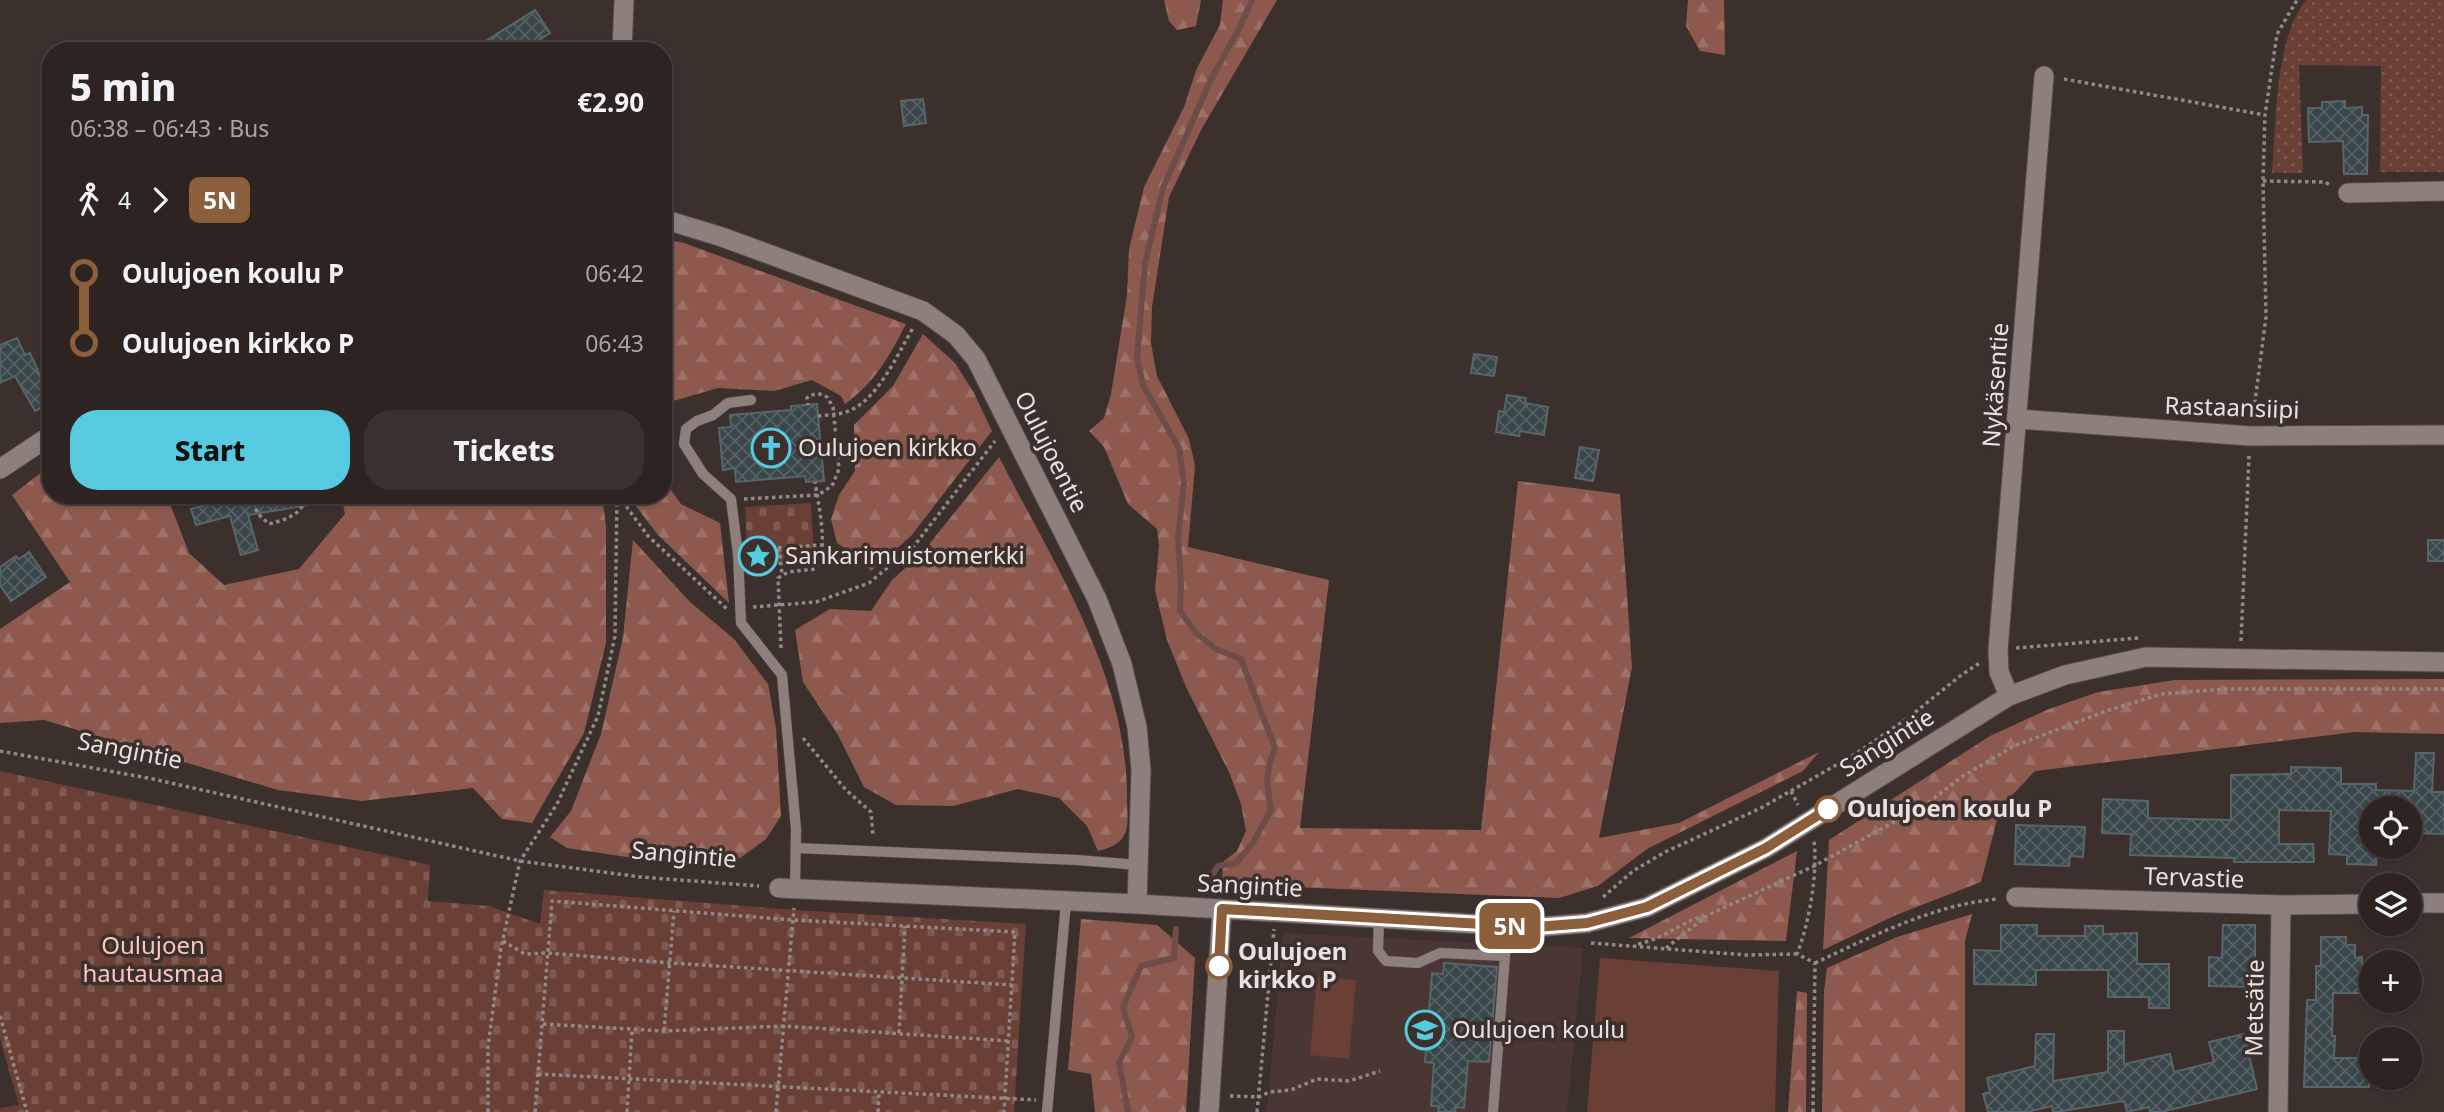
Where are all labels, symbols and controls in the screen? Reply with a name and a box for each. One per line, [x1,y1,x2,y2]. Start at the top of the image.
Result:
text: 5 min [70,60,176,112]
text: €2.90 [577,84,644,120]
text: 06:38 – 06:43 · Bus [70,112,269,144]
icon: walk [70,181,108,219]
icon: forward [141,181,179,219]
text: 5N [203,183,236,216]
text: 4 [118,184,131,216]
text: Oulujoen koulu P [122,255,344,291]
text: 06:42 [585,257,644,289]
street label: Nykäsentie [1974,321,2015,448]
text: Oulujoen kirkko P [122,325,354,361]
text: 06:43 [585,327,644,359]
street label: Oulujoentie [1008,385,1097,518]
street label: Rastaansiipi [2164,388,2300,425]
button: Start [70,410,350,490]
button: Tickets [364,410,644,490]
church icon: Oulujoen kirkko [750,427,792,469]
place label: Oulujoen kirkko [798,430,977,463]
place icon: Sankarimuistomerkki [737,535,779,577]
place label: Sankarimuistomerkki [785,538,1025,571]
street label: Sangintie [1833,700,1940,784]
street label: Sangintie [75,723,185,776]
place label: Oulujoen koulu P [1847,791,2052,824]
marker: Oulujoen koulu P [1815,796,1841,822]
map controls [2359,796,2422,1090]
button: locate [2359,796,2422,859]
street label: Sangintie [630,832,738,875]
street label: Tervastie [2143,858,2245,895]
street label: Sangintie [1196,865,1304,904]
button: layers [2359,873,2422,936]
line badge: 5N [1478,903,1542,949]
text: 5N [1493,909,1527,942]
park label: Oulujoen hautausmaa [83,928,223,989]
place label: Oulujoen kirkko P [1238,934,1347,995]
button: + [2359,950,2422,1013]
marker: Oulujoen kirkko P [1206,953,1232,979]
street label: Metsätie [2236,959,2271,1057]
school or university icon: Oulujoen koulu [1404,1009,1446,1051]
place label: Oulujoen koulu [1452,1012,1625,1045]
button: − [2359,1027,2422,1090]

